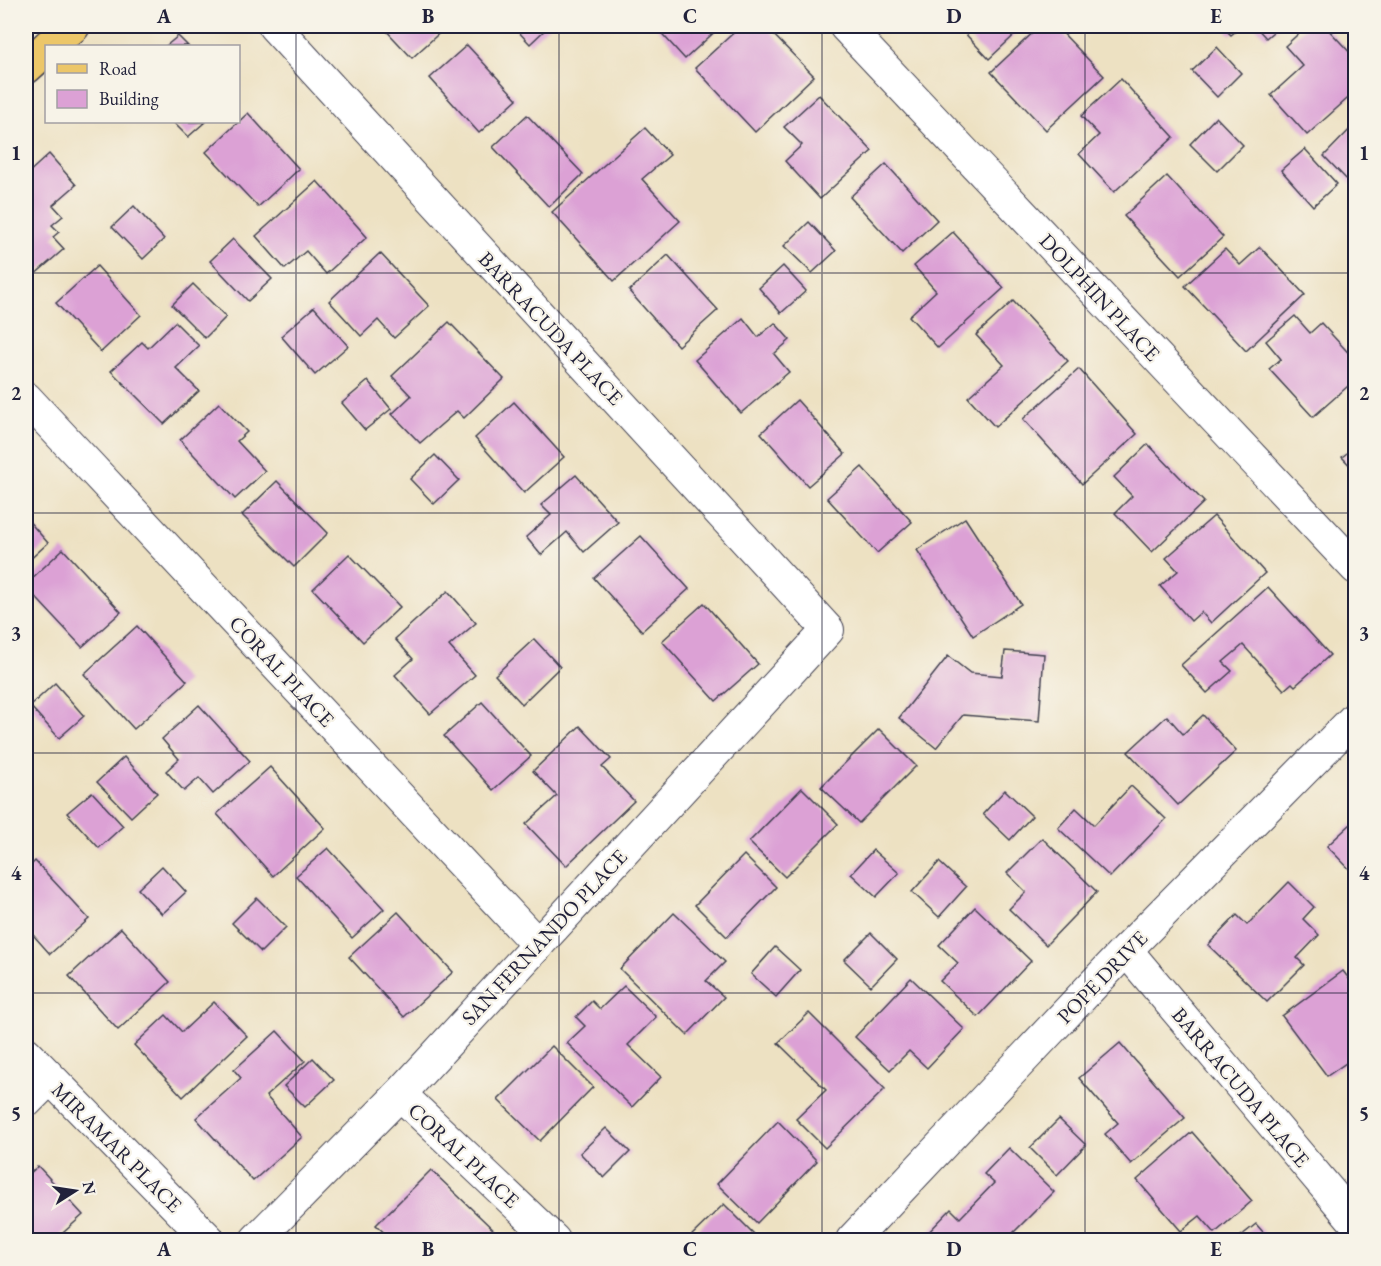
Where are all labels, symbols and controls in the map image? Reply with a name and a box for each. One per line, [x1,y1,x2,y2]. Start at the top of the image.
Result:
text: A [156,3,172,29]
text: B [422,3,434,29]
text: C [683,3,697,29]
text: D [946,3,962,29]
text: E [1210,3,1222,29]
legend [45,45,240,123]
text: Road [99,57,138,80]
text: Building [99,87,159,110]
text: 1 [11,140,21,166]
text: 1 [1359,140,1369,166]
street label: DOLPHIN PLACE [1034,227,1166,367]
street label: BARRACUDA PLACE [473,246,629,411]
text: 2 [11,380,22,406]
text: 2 [1359,380,1370,406]
street label: CORAL PLACE [224,610,340,732]
text: 3 [11,620,21,646]
text: 3 [1359,620,1369,646]
street label: SAN FERNANDO PLACE [455,843,633,1031]
text: 4 [11,860,22,886]
text: 4 [1359,860,1370,886]
street label: POPE DRIVE [1051,925,1153,1029]
street label: BARRACUDA PLACE [1166,1002,1316,1173]
street label: MIRAMAR PLACE [46,1076,188,1218]
street label: CORAL PLACE [403,1097,525,1213]
text: 5 [11,1100,21,1126]
text: 5 [1359,1100,1369,1126]
north arrow [45,1161,105,1221]
text: N [78,1179,101,1197]
text: A [156,1236,172,1262]
text: B [422,1236,434,1262]
text: C [683,1236,697,1262]
text: D [946,1236,962,1262]
text: E [1210,1236,1222,1262]

